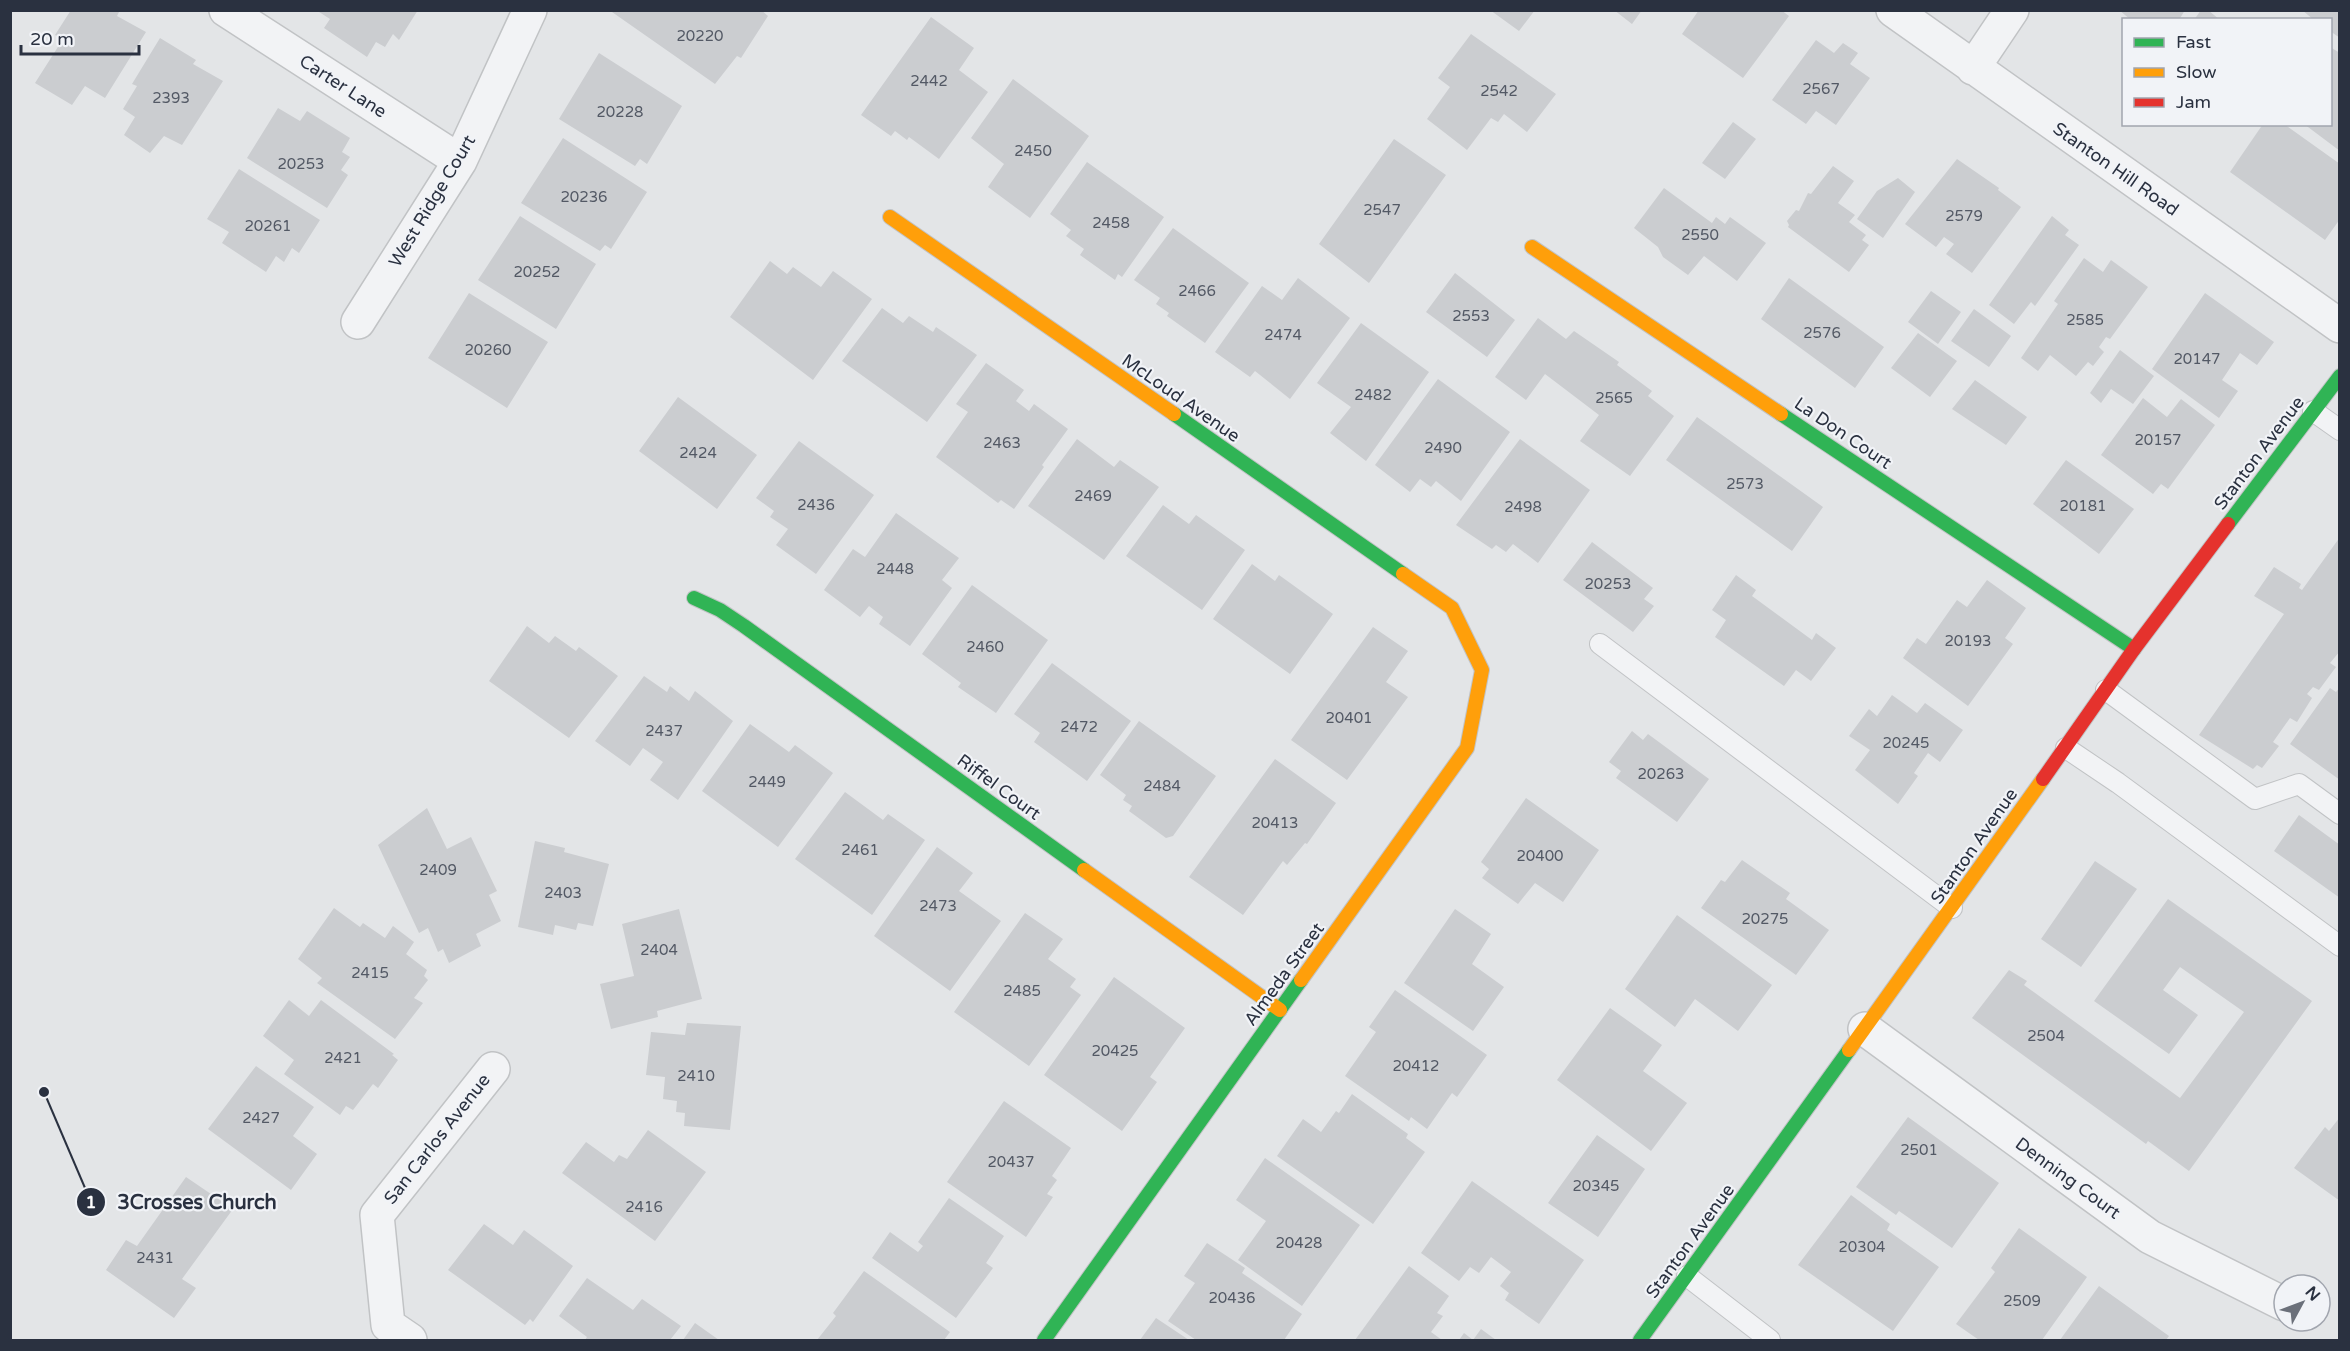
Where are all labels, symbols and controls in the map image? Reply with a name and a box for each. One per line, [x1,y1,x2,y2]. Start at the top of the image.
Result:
scale bar [21,18,140,56]
legend [2122,18,2332,126]
house number: 20220 [676,27,724,45]
text: 20 m [30,28,74,50]
text: Fast [2176,31,2211,53]
street label: Carter Lane [295,50,391,122]
text: Slow [2176,61,2217,83]
house number: 2442 [910,72,948,90]
house number: 2567 [1802,80,1840,98]
house number: 2542 [1480,82,1518,100]
house number: 2393 [152,89,190,107]
text: Jam [2176,91,2211,113]
house number: 20228 [596,103,644,121]
street label: Stanton Hill Road [2049,117,2183,221]
street label: West Ridge Court [384,131,480,271]
house number: 2450 [1014,142,1052,160]
house number: 20253 [277,155,325,173]
house number: 20236 [560,188,608,206]
house number: 2547 [1363,201,1401,219]
house number: 2579 [1945,207,1983,225]
house number: 2458 [1092,214,1130,232]
house number: 20261 [244,217,292,235]
house number: 2550 [1681,226,1719,244]
house number: 20252 [513,263,561,281]
house number: 2466 [1178,282,1216,300]
house number: 2553 [1452,307,1490,325]
house number: 2585 [2066,311,2104,329]
house number: 2576 [1803,324,1841,342]
house number: 2474 [1264,326,1302,344]
house number: 20260 [464,341,512,359]
street label: McLoud Avenue [1118,349,1244,447]
house number: 20147 [2173,350,2221,368]
house number: 2482 [1354,386,1392,404]
house number: 2565 [1595,389,1633,407]
street label: La Don Court [1790,392,1896,474]
street label: Stanton Avenue [2209,392,2309,514]
house number: 20157 [2134,431,2182,449]
house number: 2463 [983,434,1021,452]
house number: 2490 [1424,439,1462,457]
house number: 2424 [679,444,717,462]
house number: 2573 [1726,475,1764,493]
house number: 2469 [1074,487,1112,505]
house number: 2436 [797,496,835,514]
house number: 20181 [2059,497,2107,515]
house number: 2498 [1504,498,1542,516]
house number: 2448 [876,560,914,578]
house number: 20253 [1584,575,1632,593]
house number: 20193 [1944,632,1992,650]
house number: 2460 [966,638,1004,656]
house number: 20401 [1325,709,1373,727]
house number: 2472 [1060,718,1098,736]
house number: 2437 [645,722,683,740]
house number: 20245 [1882,734,1930,752]
street label: Riffel Court [953,749,1045,825]
house number: 20263 [1637,765,1685,783]
house number: 2449 [748,773,786,791]
house number: 2484 [1143,777,1181,795]
street label: Stanton Avenue [1926,784,2022,908]
house number: 20413 [1251,814,1299,832]
house number: 2461 [841,841,879,859]
house number: 20400 [1516,847,1564,865]
house number: 2409 [419,861,457,879]
house number: 2403 [544,884,582,902]
house number: 2473 [919,897,957,915]
house number: 20275 [1741,910,1789,928]
street label: Almeda Street [1239,918,1329,1030]
house number: 2404 [640,941,678,959]
house number: 2415 [351,964,389,982]
house number: 2485 [1003,982,1041,1000]
house number: 2504 [2027,1027,2065,1045]
house number: 20425 [1091,1042,1139,1060]
house number: 2421 [324,1049,362,1067]
house number: 20412 [1392,1057,1440,1075]
house number: 2410 [677,1067,715,1085]
street label: San Carlos Avenue [379,1069,495,1209]
house number: 2427 [242,1109,280,1127]
street label: Denning Court [2011,1132,2125,1224]
house number: 2501 [1900,1141,1938,1159]
house number: 20437 [987,1153,1035,1171]
house number: 20345 [1572,1177,1620,1195]
street label: Stanton Avenue [1641,1179,1739,1303]
callout: 3Crosses Church [76,1183,289,1221]
text: 1 [85,1191,97,1213]
text: 3Crosses Church [117,1191,277,1215]
house number: 2416 [625,1198,663,1216]
house number: 20428 [1275,1234,1323,1252]
house number: 20304 [1838,1238,1886,1256]
house number: 2431 [136,1249,174,1267]
north arrow [2272,1273,2332,1333]
text: N [2301,1282,2324,1305]
house number: 20436 [1208,1289,1256,1307]
house number: 2509 [2003,1292,2041,1310]

